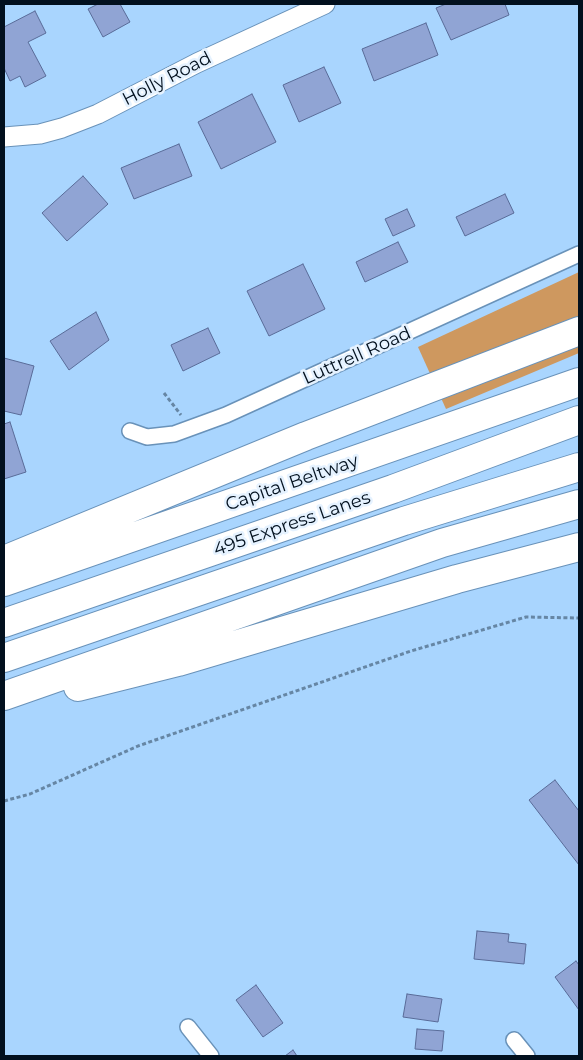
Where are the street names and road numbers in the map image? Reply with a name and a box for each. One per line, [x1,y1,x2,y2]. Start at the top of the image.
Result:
street label: Holly Road [119,47,215,111]
street label: Luttrell Road [300,322,414,390]
street label: Capital Beltway [223,450,361,516]
street label: 495 Express Lanes [211,487,373,561]

